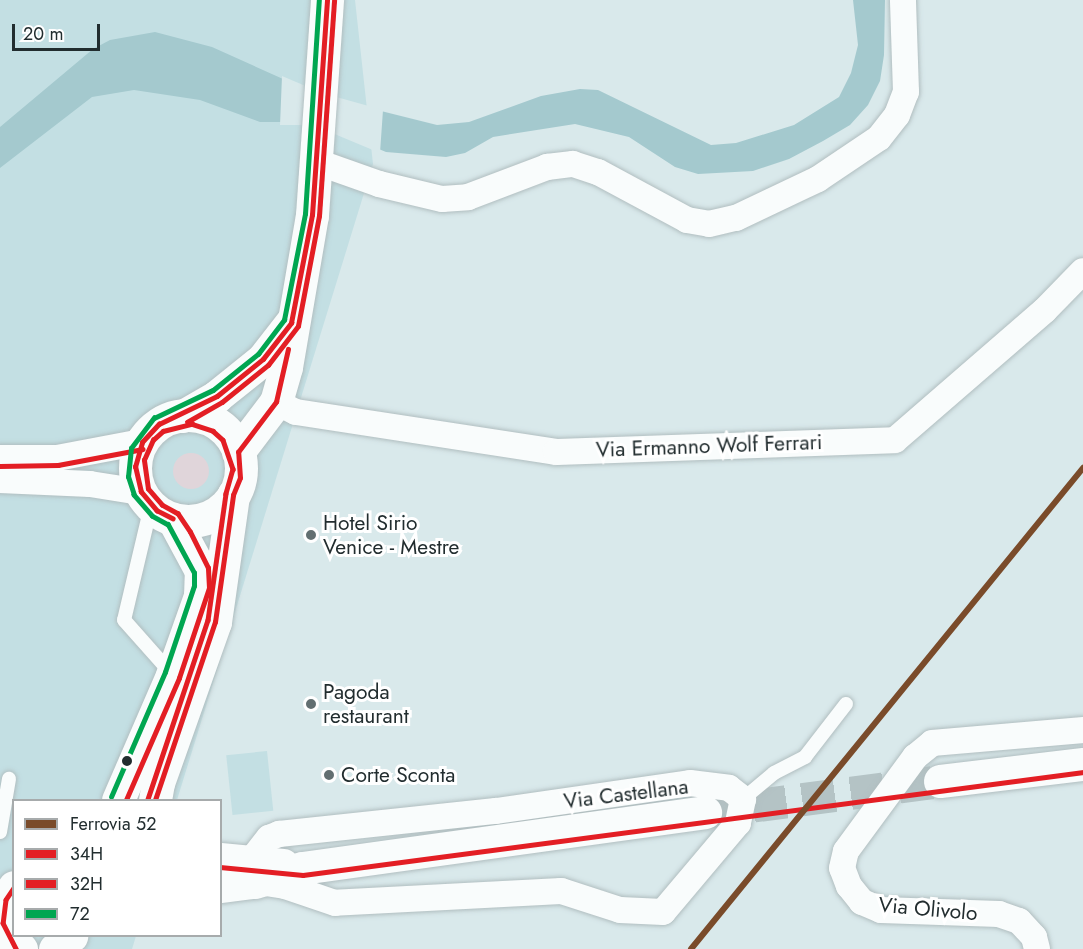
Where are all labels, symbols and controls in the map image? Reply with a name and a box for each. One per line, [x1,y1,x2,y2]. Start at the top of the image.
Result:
scale bar [15,12,104,50]
text: 20 m [23,21,63,47]
street label: Via Ermanno Wolf Ferrari [595,429,823,463]
place label: Hotel Sirio Venice - Mestre [323,510,459,560]
marker: Hotel Sirio Venice - Mestre [304,528,318,542]
place label: Pagoda restaurant [323,679,409,729]
marker: Pagoda restaurant [304,697,318,711]
unlabelled marker [121,755,133,767]
place label: Corte Sconta [341,762,455,788]
marker: Corte Sconta [322,768,336,782]
street label: Via Castellana [562,774,690,814]
legend [12,799,222,937]
text: Ferrovia 52 [70,811,156,837]
text: 34H [70,841,103,867]
text: 32H [70,871,103,897]
street label: Via Olivolo [877,892,979,926]
text: 72 [70,901,90,927]

